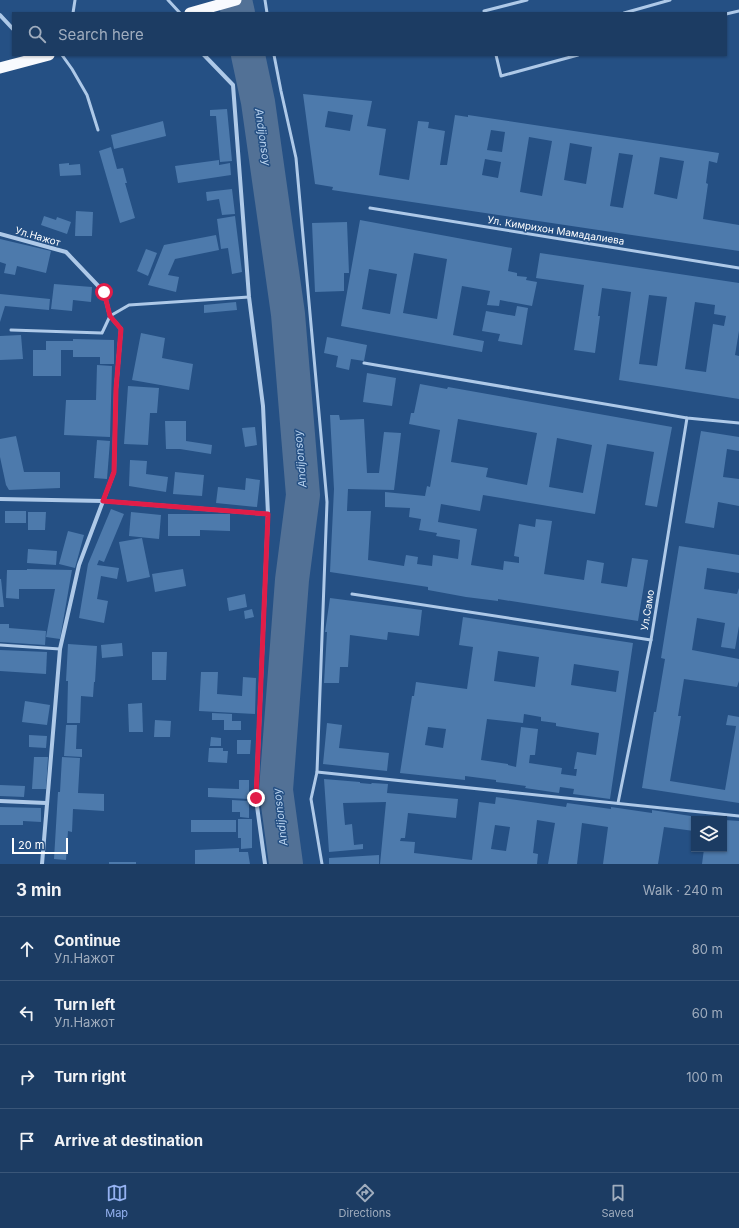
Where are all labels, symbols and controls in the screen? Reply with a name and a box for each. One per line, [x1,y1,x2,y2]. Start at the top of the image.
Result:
search box [12,12,727,56]
icon: search [26,23,48,45]
text: Search here [58,25,144,44]
water label: Andijonsoy [252,106,274,167]
street label: Ул. Кимрихон Мамадалиева [487,213,625,247]
street label: Ул.Нажот [14,224,62,248]
route start [95,283,113,301]
water label: Andijonsoy [290,429,310,489]
street label: Ул.Само [638,589,656,631]
water label: Andijonsoy [269,787,291,847]
route end [247,789,265,807]
map controls [691,816,727,852]
button: layers [691,816,727,852]
scale bar [12,836,68,855]
text: 20 m [18,838,44,852]
text: 3 min [16,880,62,900]
text: Walk · 240 m [643,882,723,898]
text: Continue [54,931,121,950]
icon: ahead [16,938,38,960]
text: 80 m [692,941,723,957]
text: Ул.Нажот [54,950,114,966]
text: Turn left [54,995,115,1014]
icon: left [16,1002,38,1024]
text: 60 m [692,1005,723,1021]
text: Ул.Нажот [54,1014,114,1030]
icon: right [16,1066,38,1088]
text: Turn right [54,1067,126,1086]
text: 100 m [686,1069,723,1085]
icon: arrive [16,1130,38,1152]
text: Arrive at destination [54,1131,203,1150]
tab: Map [105,1182,128,1220]
tab: Directions [339,1182,391,1220]
tab: Saved [602,1182,634,1220]

